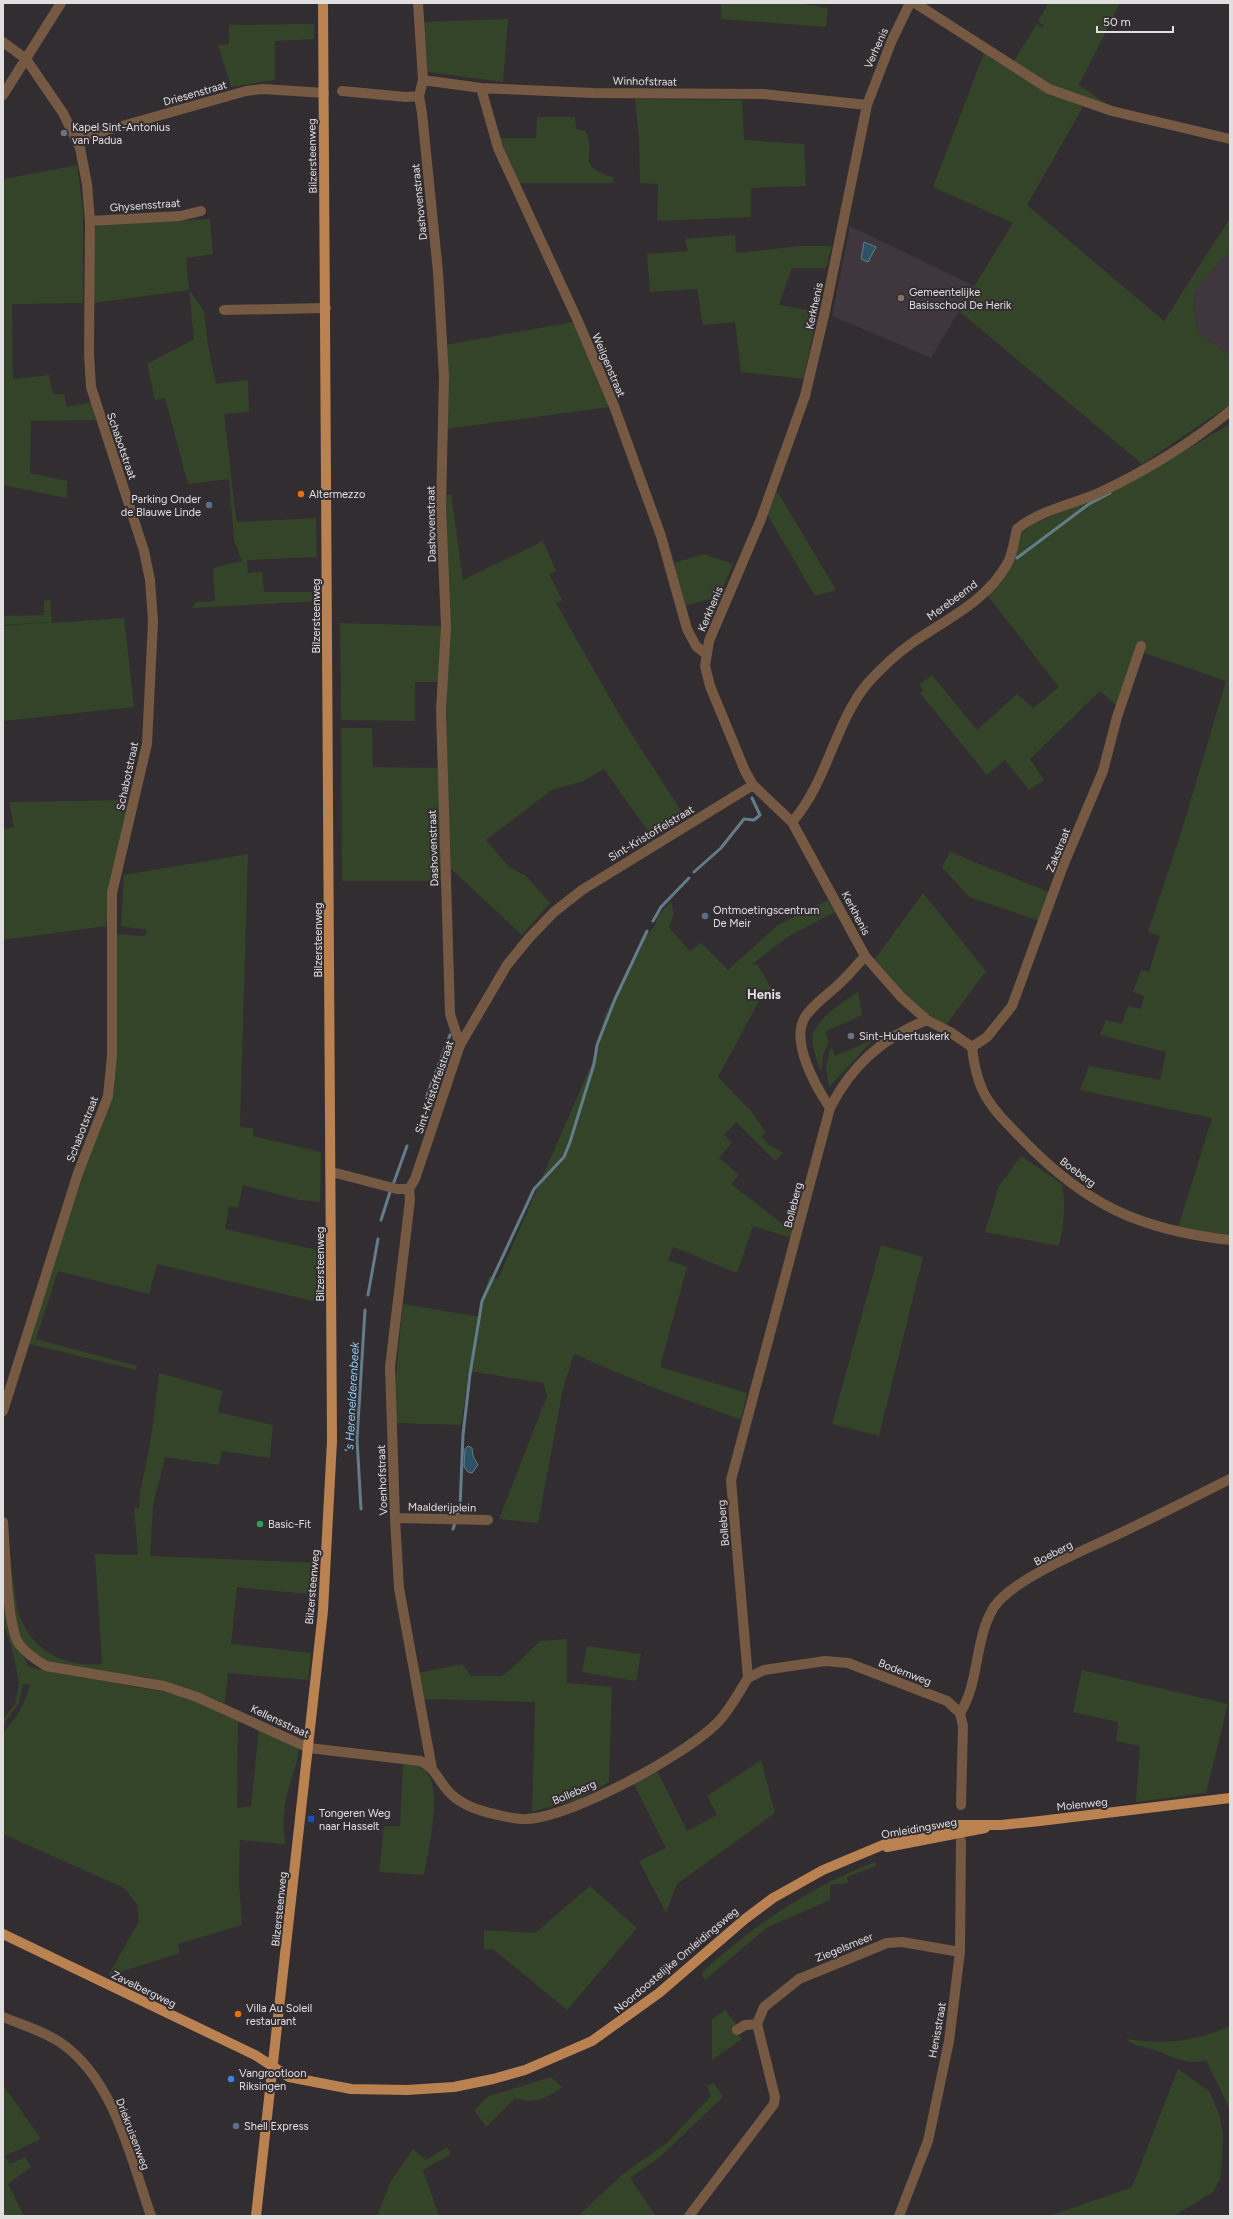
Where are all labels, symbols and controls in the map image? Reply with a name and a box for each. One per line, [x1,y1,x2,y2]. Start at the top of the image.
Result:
scale bar [1097,8,1173,34]
text: 50 m [1103,15,1131,29]
street label: Verhenis [862,26,891,70]
street label: Winhofstraat [613,74,677,89]
street label: Driesenstraat [162,78,228,109]
street label: Bilzersteenweg [305,118,320,194]
place label: Kapel Sint-Antonius van Padua [72,121,170,147]
marker: Kapel Sint-Antonius van Padua [59,128,69,138]
street label: Dashovenstraat [409,163,430,241]
street label: Ghysensstraat [109,197,181,214]
street label: Kerkhenis [803,281,826,331]
place label: Gemeentelijke Basisschool De Herik [909,286,1012,312]
marker: Gemeentelijke Basisschool De Herik [896,293,906,303]
street label: Weilgenstraat [589,331,628,399]
street label: Schabotstraat [104,411,139,481]
street label: Dashovenstraat [424,485,439,562]
place label: Altermezzo [309,488,365,501]
marker: Altermezzo [296,489,306,499]
place label: Parking Onder de Blauwe Linde [121,493,201,519]
marker: Parking Onder de Blauwe Linde [204,500,214,510]
street label: Bilzersteenweg [310,578,323,654]
street label: Merebeemd [924,578,980,623]
street label: Kerkhenis [695,585,726,634]
street label: Schabotstraat [114,741,141,812]
street label: Sint-Kristoffelstraat [606,803,696,864]
street label: Dashovenstraat [426,809,441,887]
street label: Zakstraat [1044,826,1073,874]
street label: Kerkhenis [839,889,872,937]
street label: Bilzersteenweg [312,902,325,978]
place label: Ontmoetingscentrum De Meir [713,904,819,930]
marker: Ontmoetingscentrum De Meir [700,911,710,921]
district label: Henis [747,987,781,1002]
place label: Sint-Hubertuskerk [859,1030,950,1043]
marker: Sint-Hubertuskerk [846,1031,856,1041]
street label: Sint-Kristoffelstraat [412,1039,457,1135]
street label: Schabotstraat [64,1094,101,1164]
street label: Boeberg [1057,1155,1098,1190]
street label: Bolleberg [782,1181,805,1229]
street label: Bilzersteenweg [314,1226,327,1302]
water label: 's Herenelderenbeek [342,1340,362,1452]
street label: Voenhofstraat [375,1444,390,1516]
street label: Bolleberg [715,1499,732,1547]
street label: Maalderijplein [408,1500,476,1515]
place label: Basic-Fit [268,1518,311,1531]
marker: Basic-Fit [255,1519,265,1529]
street label: Boeberg [1032,1538,1075,1569]
street label: Bilzersteenweg [303,1549,322,1625]
street label: Bodemweg [876,1656,933,1689]
street label: Kellensstraat [248,1702,311,1741]
street label: Bolleberg [550,1777,598,1808]
street label: Molenweg [1056,1795,1108,1814]
place label: Tongeren Weg naar Hasselt [319,1807,391,1833]
marker: Tongeren Weg naar Hasselt [306,1814,316,1824]
street label: Omleidingsweg [880,1815,958,1842]
street label: Bilzersteenweg [269,1871,290,1947]
street label: Noordoostelijke Omleidingsweg [612,1905,741,2016]
street label: Ziegelsmeer [814,1930,875,1965]
street label: Zavelbergweg [109,1968,178,2011]
street label: Henisstraat [926,2001,949,2059]
place label: Villa Au Soleil restaurant [246,2002,312,2028]
marker: Villa Au Soleil restaurant [233,2009,243,2019]
place label: Vangrootloon Riksingen [239,2067,306,2093]
marker: Vangrootloon Riksingen [226,2074,236,2084]
street label: Driekruisenweg [113,2096,152,2172]
place label: Shell Express [244,2120,309,2133]
marker: Shell Express [231,2121,241,2131]

